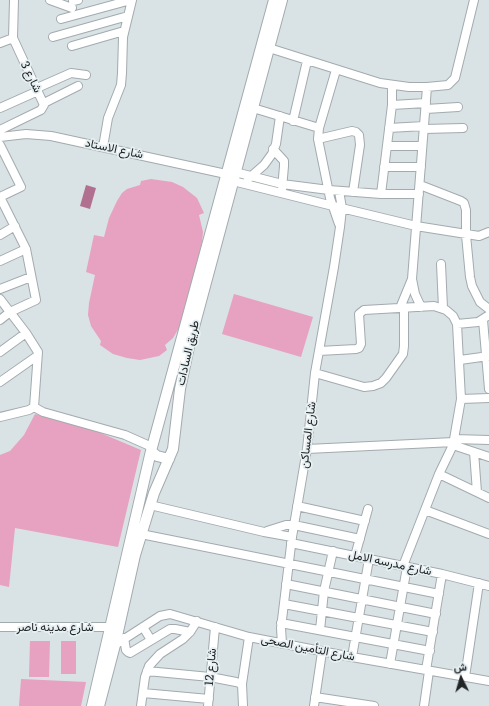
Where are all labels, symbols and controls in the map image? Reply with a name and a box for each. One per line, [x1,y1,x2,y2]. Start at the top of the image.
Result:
street label: شارع 3 [17,59,45,95]
street label: شارع الاستاد [84,136,144,162]
street label: طريق السادات [174,319,202,387]
street label: شارع المساكن [297,401,319,469]
street label: شارع مدرسه الامل [347,547,433,579]
street label: شارع مدينه ناصر [17,620,93,634]
street label: شارع التأمين الصحى [260,632,356,664]
street label: شارع 12 [202,648,220,686]
north arrow [441,658,481,698]
text: ش [453,658,467,675]

